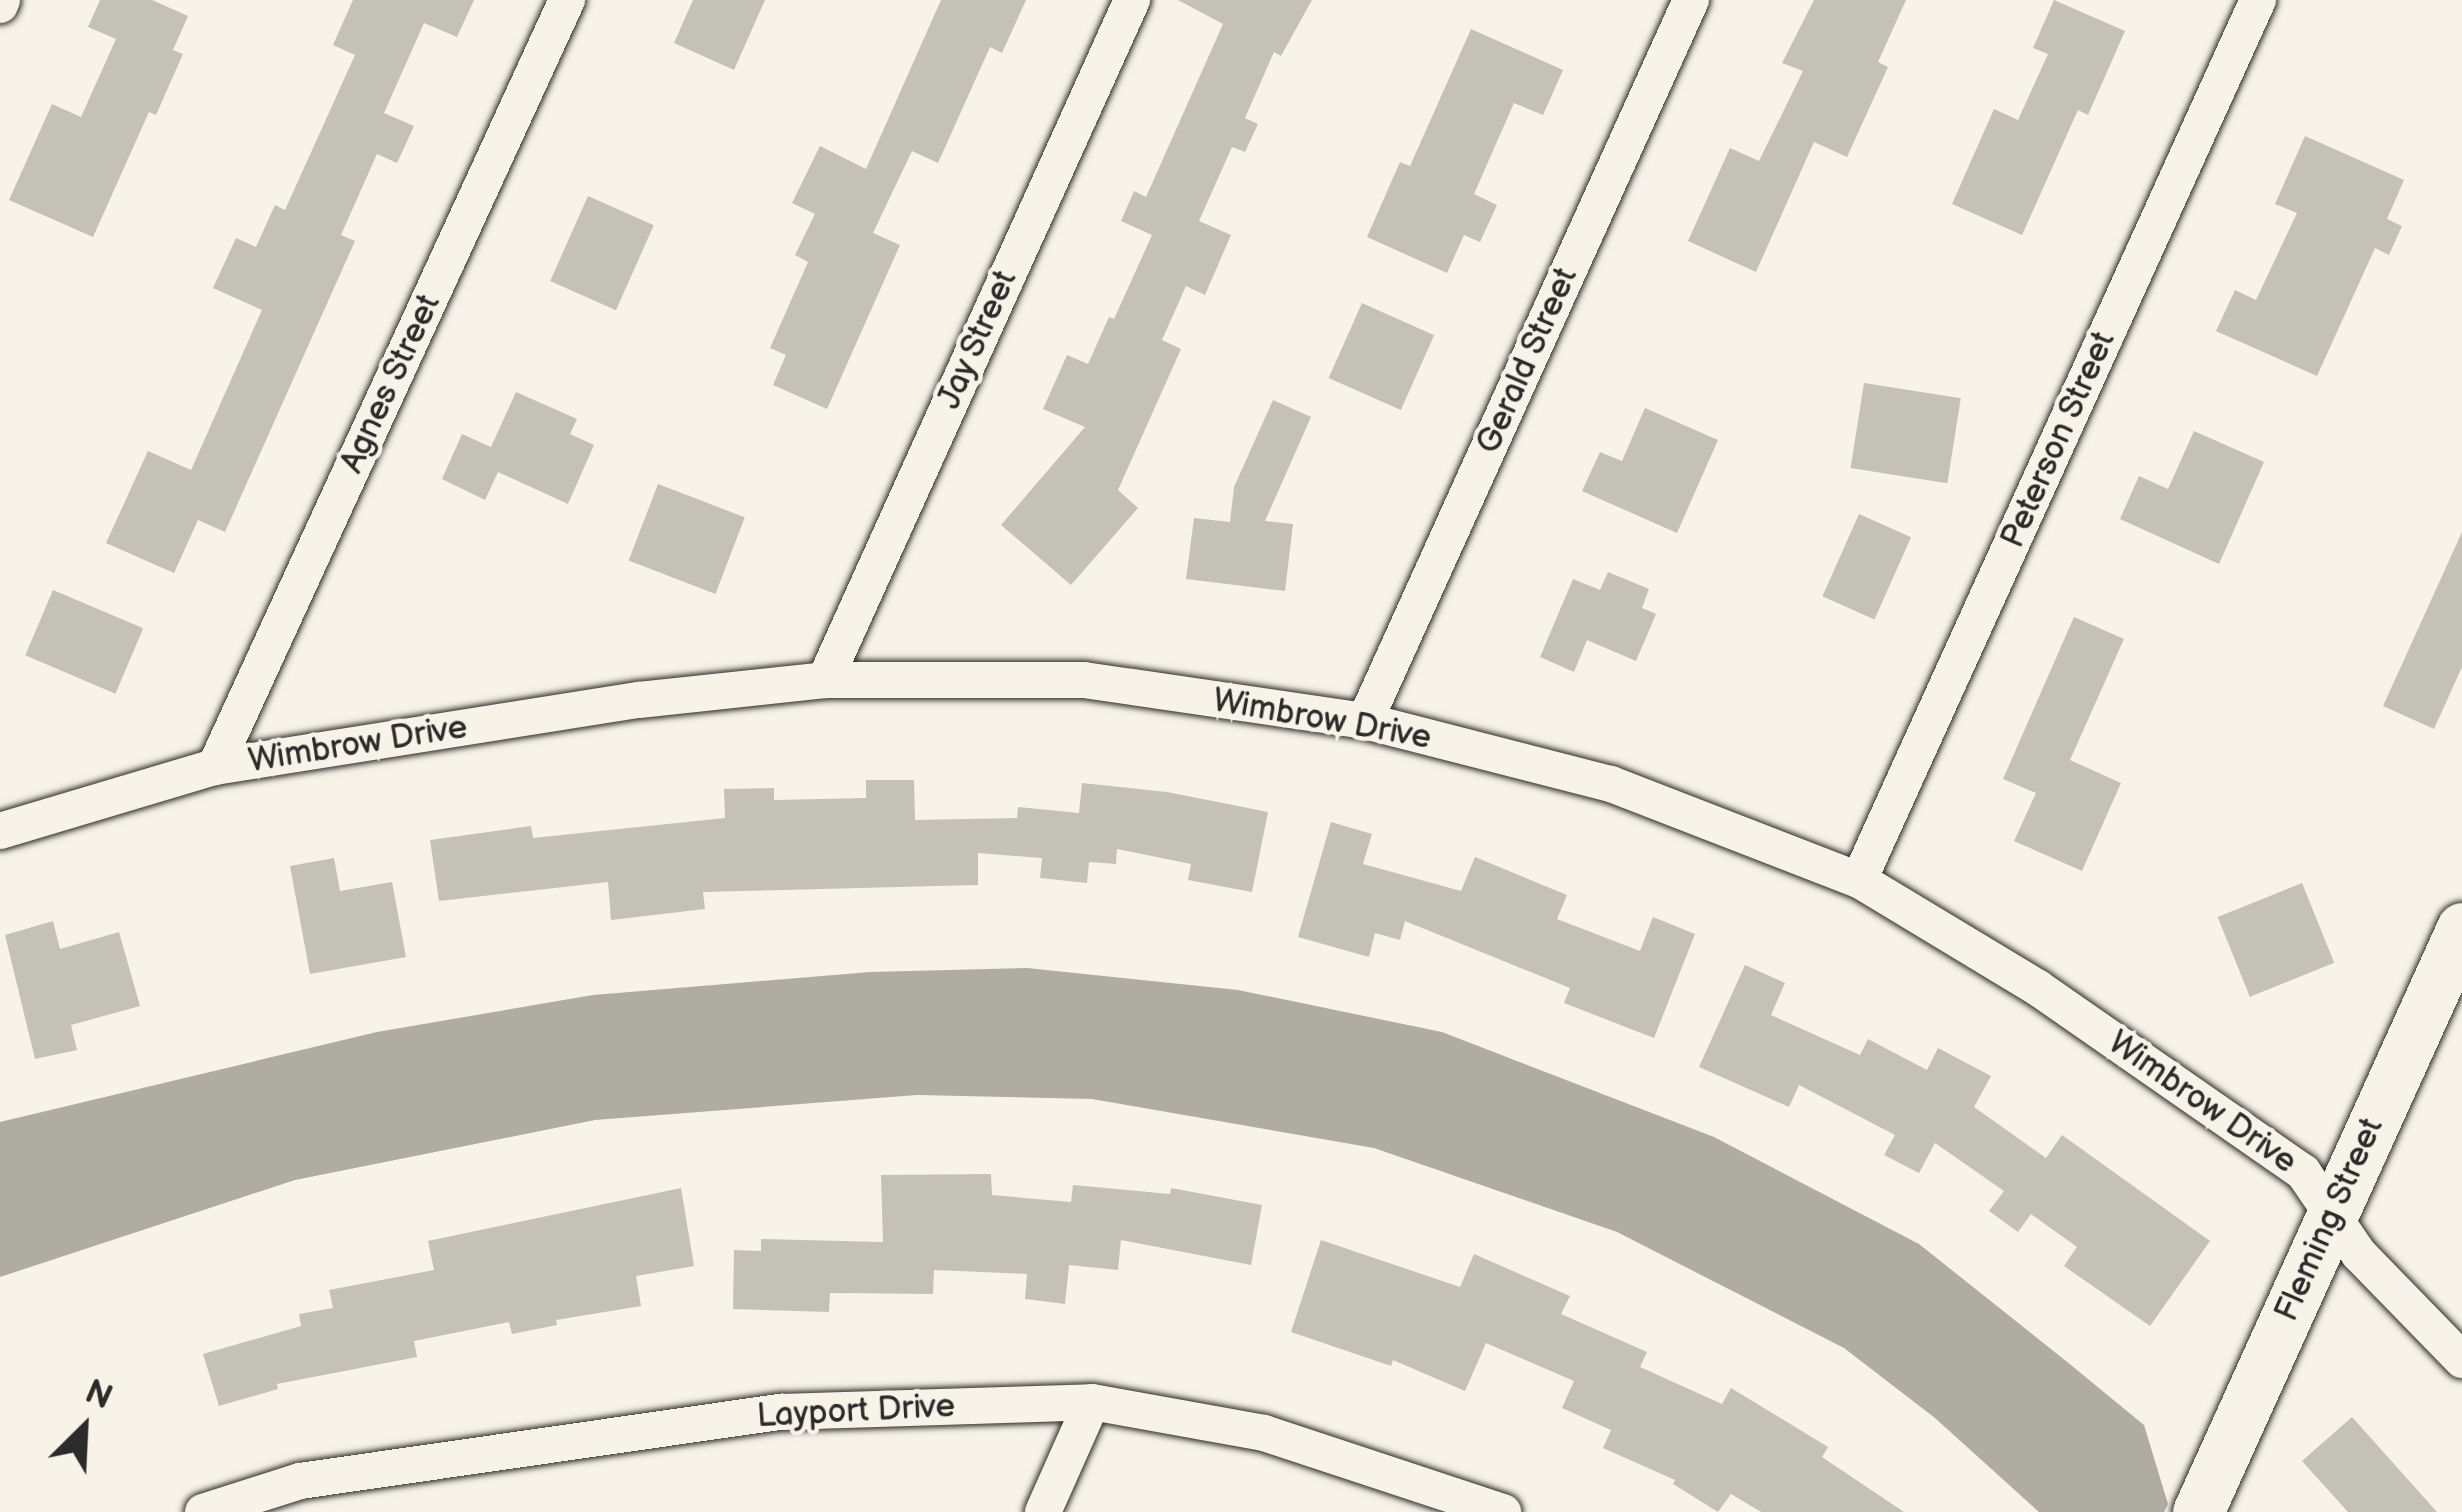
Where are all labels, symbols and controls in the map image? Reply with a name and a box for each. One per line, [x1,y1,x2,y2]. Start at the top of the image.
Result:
street label: Gerald Street [1469,262,1587,460]
street label: Jay Street [929,264,1027,416]
street label: Agnes Street [332,288,450,480]
street label: Peterson Street [1994,326,2124,554]
street label: Wimbrow Drive [1210,681,1434,759]
street label: Wimbrow Drive [246,708,470,782]
street label: Wimbrow Drive [2100,1023,2304,1183]
street label: Fleming Street [2267,1112,2393,1328]
north arrow [24,1368,144,1488]
text: N [79,1372,118,1418]
street label: Layport Drive [756,1387,956,1437]

